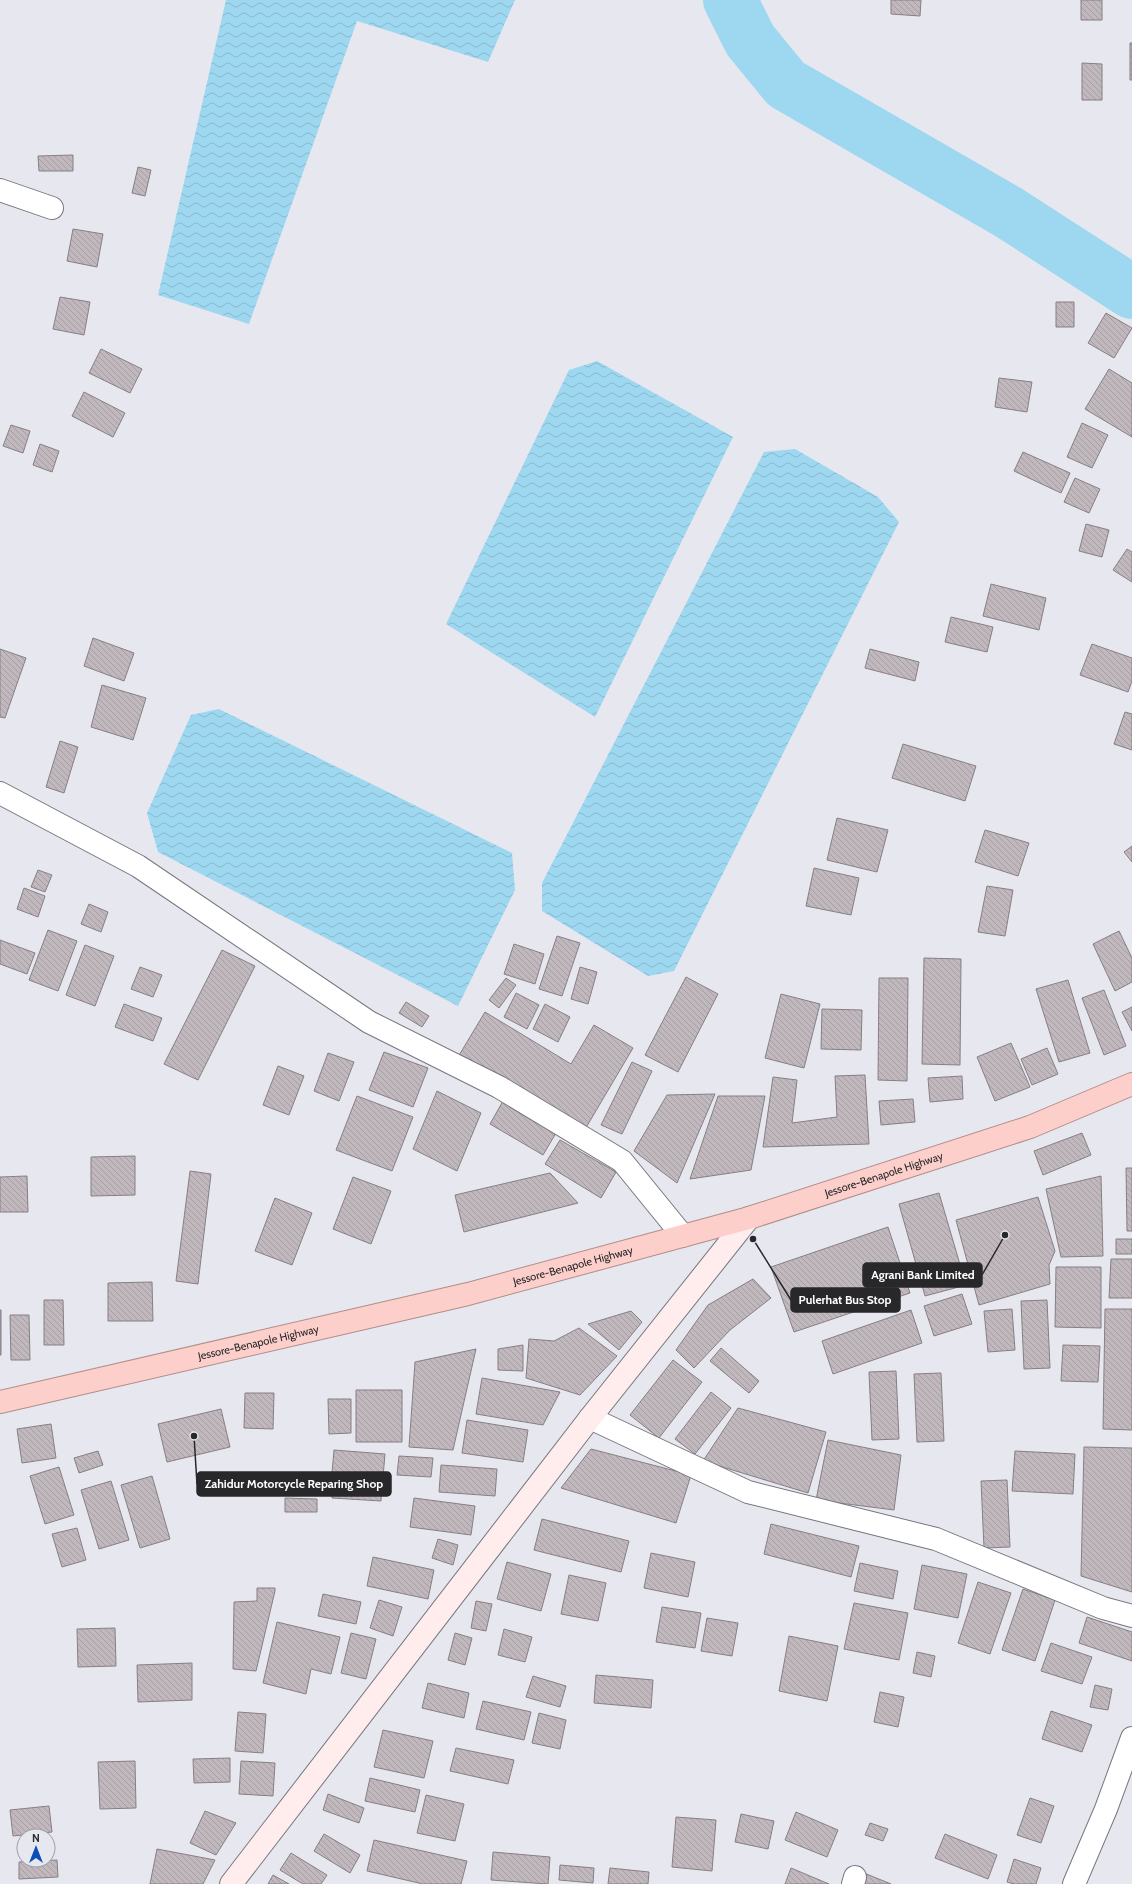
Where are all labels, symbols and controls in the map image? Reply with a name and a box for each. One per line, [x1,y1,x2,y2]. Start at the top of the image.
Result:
street label: Jessore-Benapole Highway [822,1149,945,1200]
street label: Jessore-Benapole Highway [510,1243,635,1289]
callout: Agrani Bank Limited [863,1263,982,1287]
text: Agrani Bank Limited [871,1267,975,1282]
callout: Pulerhat Bus Stop [791,1288,900,1312]
text: Pulerhat Bus Stop [799,1292,892,1307]
street label: Jessore-Benapole Highway [195,1322,320,1363]
callout: Zahidur Motorcycle Reparing Shop [197,1472,391,1496]
text: Zahidur Motorcycle Reparing Shop [205,1476,383,1491]
north arrow [16,1828,56,1868]
text: N [32,1831,40,1845]

